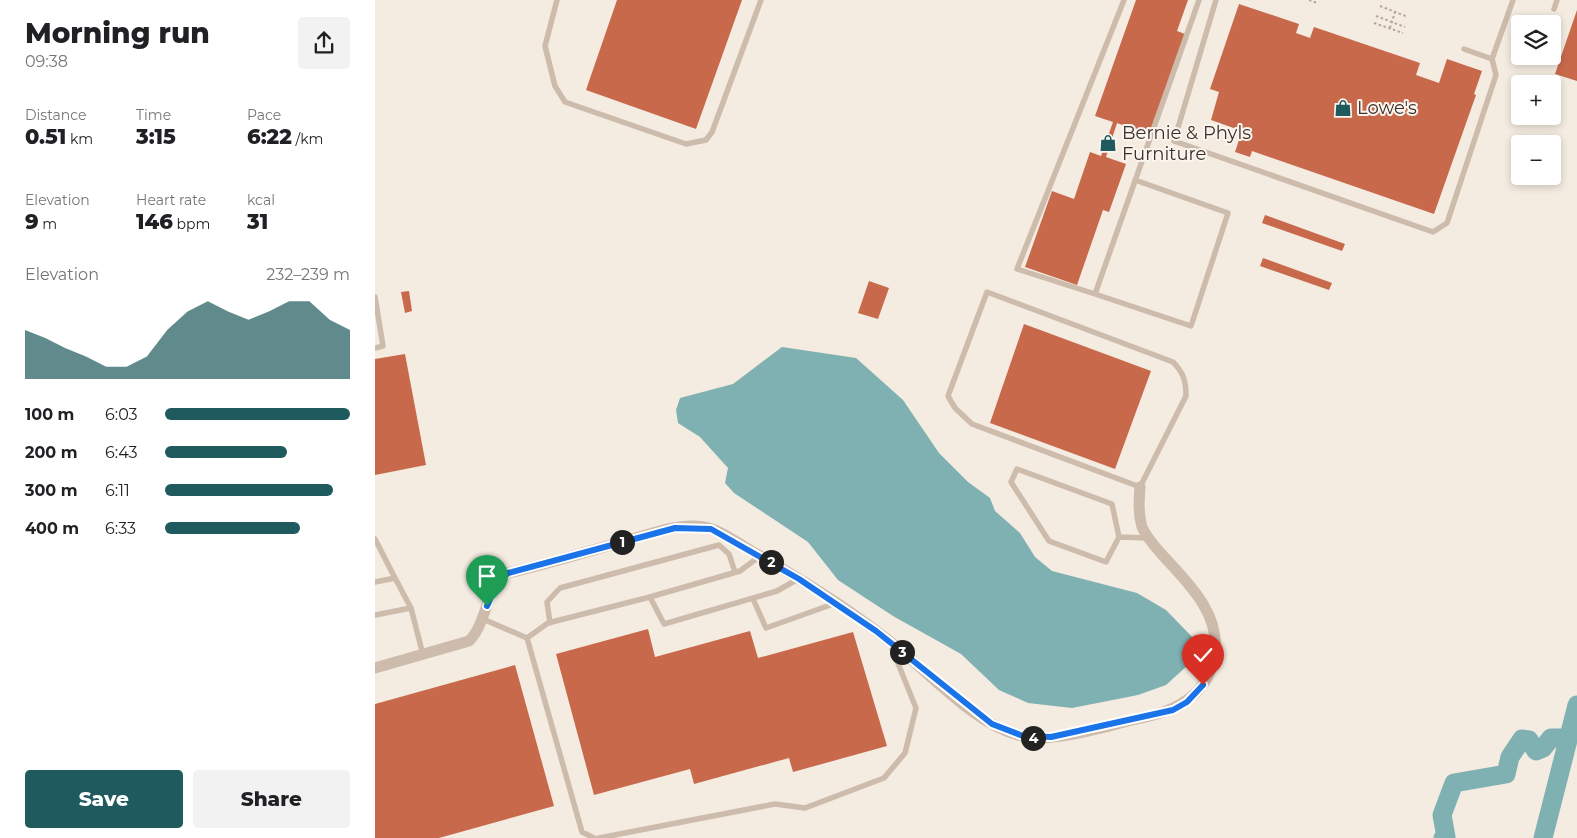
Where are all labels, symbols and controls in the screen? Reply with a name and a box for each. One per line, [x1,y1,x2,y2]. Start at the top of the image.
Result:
map controls [1511,15,1561,185]
button: layers [1511,15,1561,65]
text: Morning run [25,16,210,50]
button: share [298,17,350,69]
text: 09:38 [25,52,68,71]
button: + [1511,75,1561,125]
place label: Lowe's [1357,97,1417,119]
shop icon: Lowe's [1333,98,1353,118]
text: Distance [25,106,87,124]
text: Time [136,106,171,124]
text: Pace [247,106,281,124]
place label: Bernie & Phyls Furniture [1122,122,1251,165]
text: 0.51 [25,124,66,149]
text: 3:15 [136,124,176,149]
text: 6:22 [247,124,292,149]
text: km [66,130,93,148]
text: /km [292,130,323,148]
shop icon: Bernie & Phyls Furniture [1098,133,1118,153]
button: − [1511,135,1561,185]
text: Elevation [25,191,90,209]
text: Heart rate [136,191,206,209]
text: kcal [247,191,275,209]
text: 9 [25,209,39,234]
text: 146 [136,209,173,234]
text: 31 [247,209,268,234]
text: m [39,215,57,233]
text: bpm [173,215,210,233]
text: Elevation [25,265,99,284]
text: 232–239 m [266,265,350,284]
text: 100 m [25,405,74,424]
text: 6:03 [105,405,138,424]
text: 200 m [25,443,77,462]
text: 6:43 [105,443,138,462]
text: 300 m [25,481,78,500]
text: 6:11 [105,481,130,500]
text: 400 m [25,519,79,538]
text: 6:33 [105,519,136,538]
pin: 1 [609,530,635,554]
text: 1 [620,533,625,551]
pin: 2 [759,550,783,574]
text: 2 [767,553,776,571]
pin [466,555,508,606]
icon: arrive [473,562,501,590]
pin [1182,634,1224,685]
pin: 3 [889,640,915,664]
icon: check [1189,641,1217,669]
text: 3 [898,643,907,661]
pin: 4 [1021,726,1045,750]
text: 4 [1029,729,1038,747]
button: Save [25,770,183,828]
button: Share [193,770,350,828]

